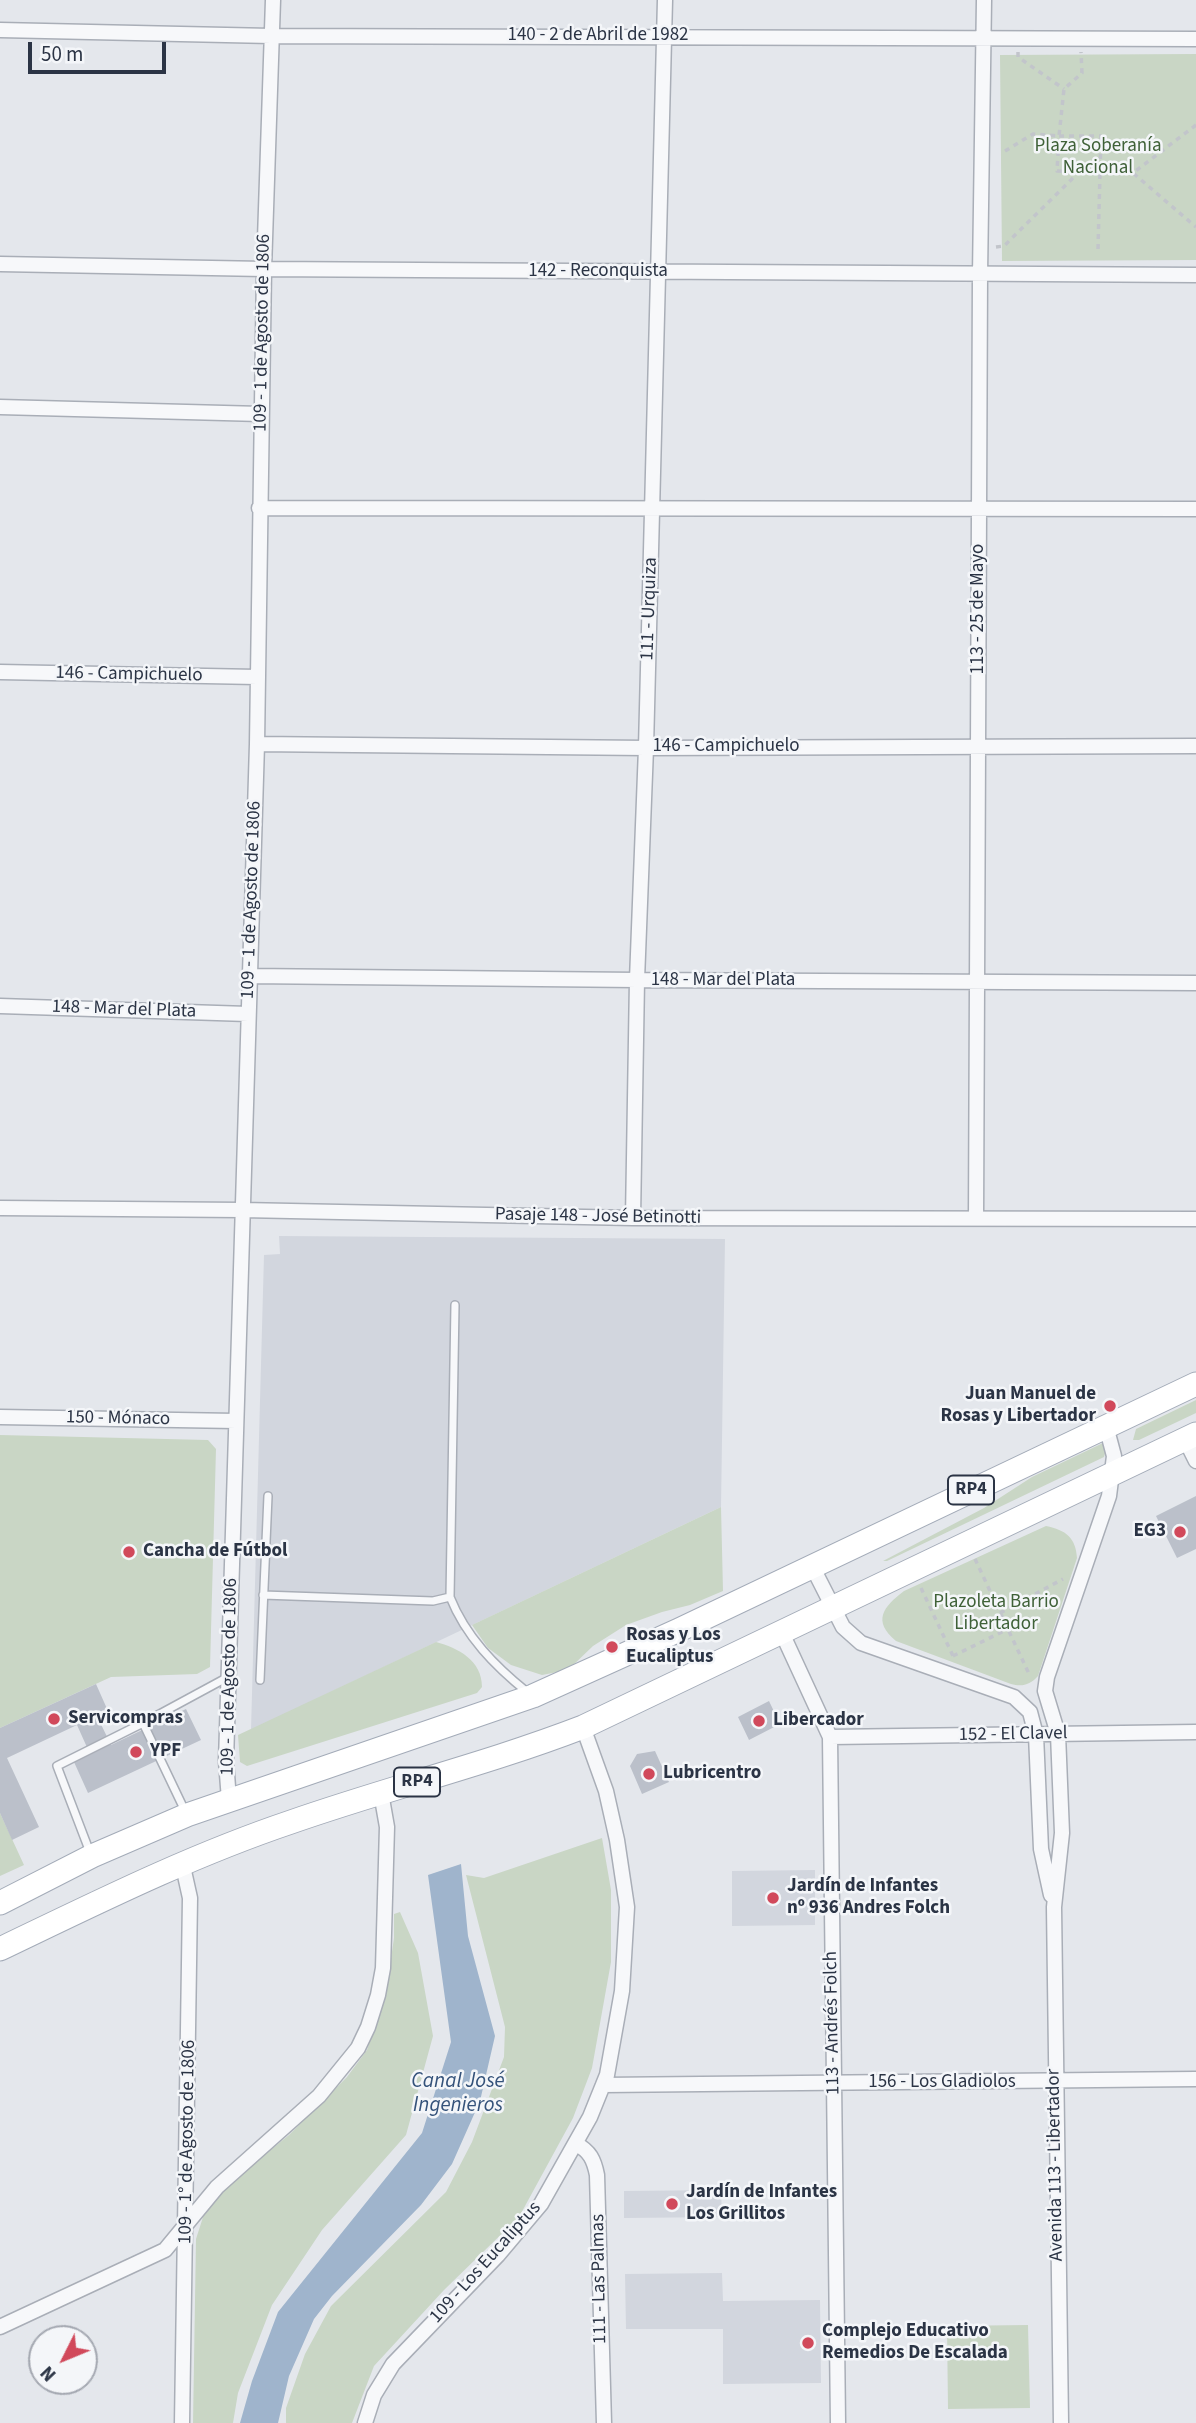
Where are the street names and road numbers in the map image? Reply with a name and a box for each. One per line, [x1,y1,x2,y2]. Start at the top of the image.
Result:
street label: 140 - 2 de Abril de 1982 [507,25,689,47]
street label: 109 - 1 de Agosto de 1806 [250,234,276,432]
street label: 142 - Reconquista [528,261,668,283]
street label: 113 - 25 de Mayo [968,544,990,674]
street label: 111 - Urquiza [637,557,663,661]
street label: 146 - Campichuelo [55,662,203,688]
street label: 146 - Campichuelo [652,736,800,758]
street label: 109 - 1 de Agosto de 1806 [237,801,267,999]
street label: 148 - Mar del Plata [651,970,795,992]
street label: 148 - Mar del Plata [51,996,197,1024]
street label: Pasaje 148 - José Betinotti [495,1204,701,1230]
street label: 150 - Mónaco [66,1407,170,1431]
road number: RP4 [948,1476,994,1504]
street label: 109 - 1 de Agosto de 1806 [217,1578,243,1776]
street label: 152 - El Clavel [958,1723,1068,1747]
road number: RP4 [394,1768,440,1797]
street label: 113 - Andrés Folch [820,1951,846,2095]
street label: 109 - 1° de Agosto de 1806 [175,2040,201,2244]
street label: Avenida 113 - Libertador [1043,2068,1069,2262]
street label: 156 - Los Gladiolos [868,2072,1016,2094]
street label: 109 - Los Eucaliptus [425,2198,547,2328]
street label: 111 - Las Palmas [587,2214,613,2344]

